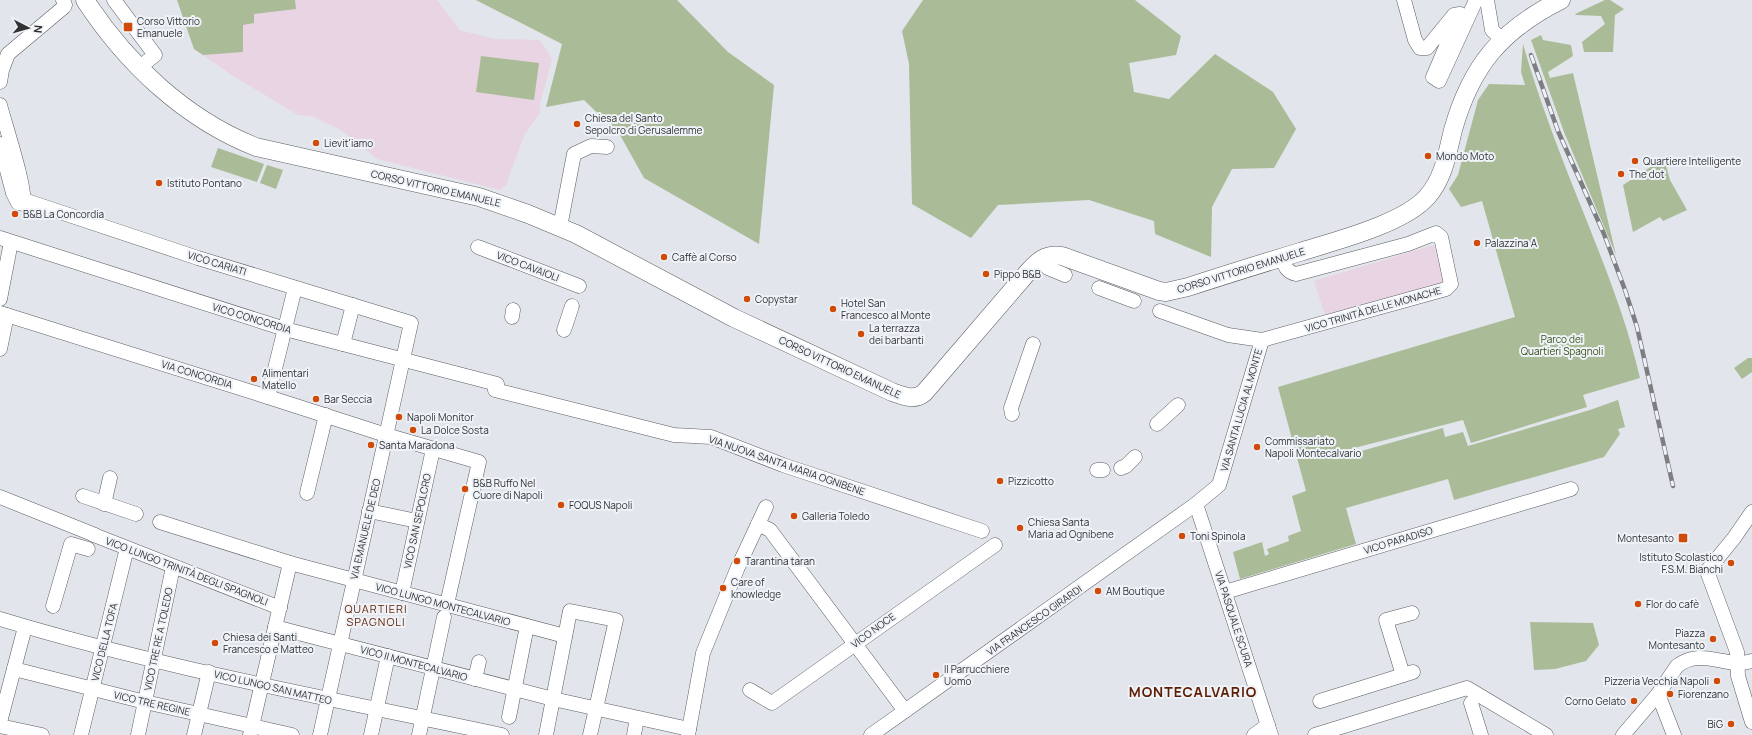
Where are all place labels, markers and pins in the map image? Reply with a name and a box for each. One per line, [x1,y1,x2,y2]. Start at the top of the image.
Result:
place label: Corso Vittorio Emanuele [137,14,200,40]
marker: Corso Vittorio Emanuele [122,21,134,33]
place label: Chiesa del Santo Sepolcro di Gerusalemme [585,111,702,137]
marker: Chiesa del Santo Sepolcro di Gerusalemme [572,119,582,129]
place label: Lievit'iamo [324,136,373,150]
marker: Lievit'iamo [311,138,321,148]
place label: Mondo Moto [1436,149,1494,163]
marker: Mondo Moto [1423,151,1433,161]
place label: Quartiere Intelligente [1643,154,1741,168]
marker: Quartiere Intelligente [1630,156,1640,166]
place label: The dot [1629,167,1665,181]
marker: The dot [1616,169,1626,179]
place label: Istituto Pontano [167,176,242,190]
marker: Istituto Pontano [154,178,164,188]
place label: B&B La Concordia [23,207,104,221]
marker: B&B La Concordia [10,209,20,219]
place label: Palazzina A [1485,236,1538,250]
marker: Palazzina A [1472,238,1482,248]
place label: Caffè al Corso [672,250,737,264]
marker: Caffè al Corso [659,252,669,262]
place label: Pippo B&B [994,267,1041,281]
marker: Pippo B&B [981,269,991,279]
place label: Copystar [755,292,798,306]
marker: Copystar [742,294,752,304]
place label: Hotel San Francesco al Monte [841,296,931,322]
marker: Hotel San Francesco al Monte [828,304,838,314]
place label: La terrazza dei barbanti [869,321,924,347]
marker: La terrazza dei barbanti [856,329,866,339]
place label: Alimentari Matello [262,366,309,392]
marker: Alimentari Matello [249,374,259,384]
place label: Bar Seccia [324,392,372,406]
marker: Bar Seccia [311,394,321,404]
place label: Napoli Monitor [407,410,474,424]
marker: Napoli Monitor [394,412,404,422]
place label: La Dolce Sosta [421,423,489,437]
marker: La Dolce Sosta [408,425,418,435]
place label: Commissariato Napoli Montecalvario [1265,434,1361,460]
place label: Santa Maradona [379,438,454,452]
marker: Santa Maradona [366,440,376,450]
marker: Commissariato Napoli Montecalvario [1252,442,1262,452]
place label: Pizzicotto [1008,474,1054,488]
place label: B&B Ruffo Nel Cuore di Napoli [473,476,543,502]
marker: Pizzicotto [995,476,1005,486]
marker: B&B Ruffo Nel Cuore di Napoli [460,484,470,494]
place label: FOQUS Napoli [569,498,632,512]
marker: FOQUS Napoli [556,500,566,510]
place label: Galleria Toledo [802,509,870,523]
marker: Galleria Toledo [789,511,799,521]
place label: Chiesa Santa Maria ad Ognibene [1028,515,1114,541]
marker: Chiesa Santa Maria ad Ognibene [1015,523,1025,533]
place label: Toni Spinola [1190,529,1246,543]
marker: Toni Spinola [1177,531,1187,541]
place label: Montesanto [1618,531,1674,545]
marker: Montesanto [1677,532,1689,544]
place label: Istituto Scolastico F.S.M. Bianchi [1639,550,1723,576]
place label: Tarantina taran [745,554,815,568]
marker: Tarantina taran [732,556,742,566]
marker: Istituto Scolastico F.S.M. Bianchi [1726,558,1736,568]
place label: Care of knowledge [731,575,781,601]
marker: Care of knowledge [718,583,728,593]
place label: AM Boutique [1106,584,1165,598]
marker: AM Boutique [1093,586,1103,596]
place label: Flor do cafè [1646,597,1699,611]
marker: Flor do cafè [1633,599,1643,609]
place label: Piazza Montesanto [1649,626,1705,652]
place label: Chiesa dei Santi Francesco e Matteo [223,630,314,656]
marker: Piazza Montesanto [1708,634,1718,644]
marker: Chiesa dei Santi Francesco e Matteo [210,638,220,648]
place label: Il Parrucchiere Uomo [944,662,1010,688]
marker: Il Parrucchiere Uomo [931,670,941,680]
place label: Pizzeria Vecchia Napoli [1604,674,1709,688]
marker: Pizzeria Vecchia Napoli [1712,676,1722,686]
place label: Fiorenzano [1678,687,1729,701]
marker: Fiorenzano [1665,689,1675,699]
place label: Corno Gelato [1565,694,1626,708]
marker: Corno Gelato [1629,696,1639,706]
place label: BiG [1707,717,1723,731]
marker: BiG [1726,719,1736,729]

